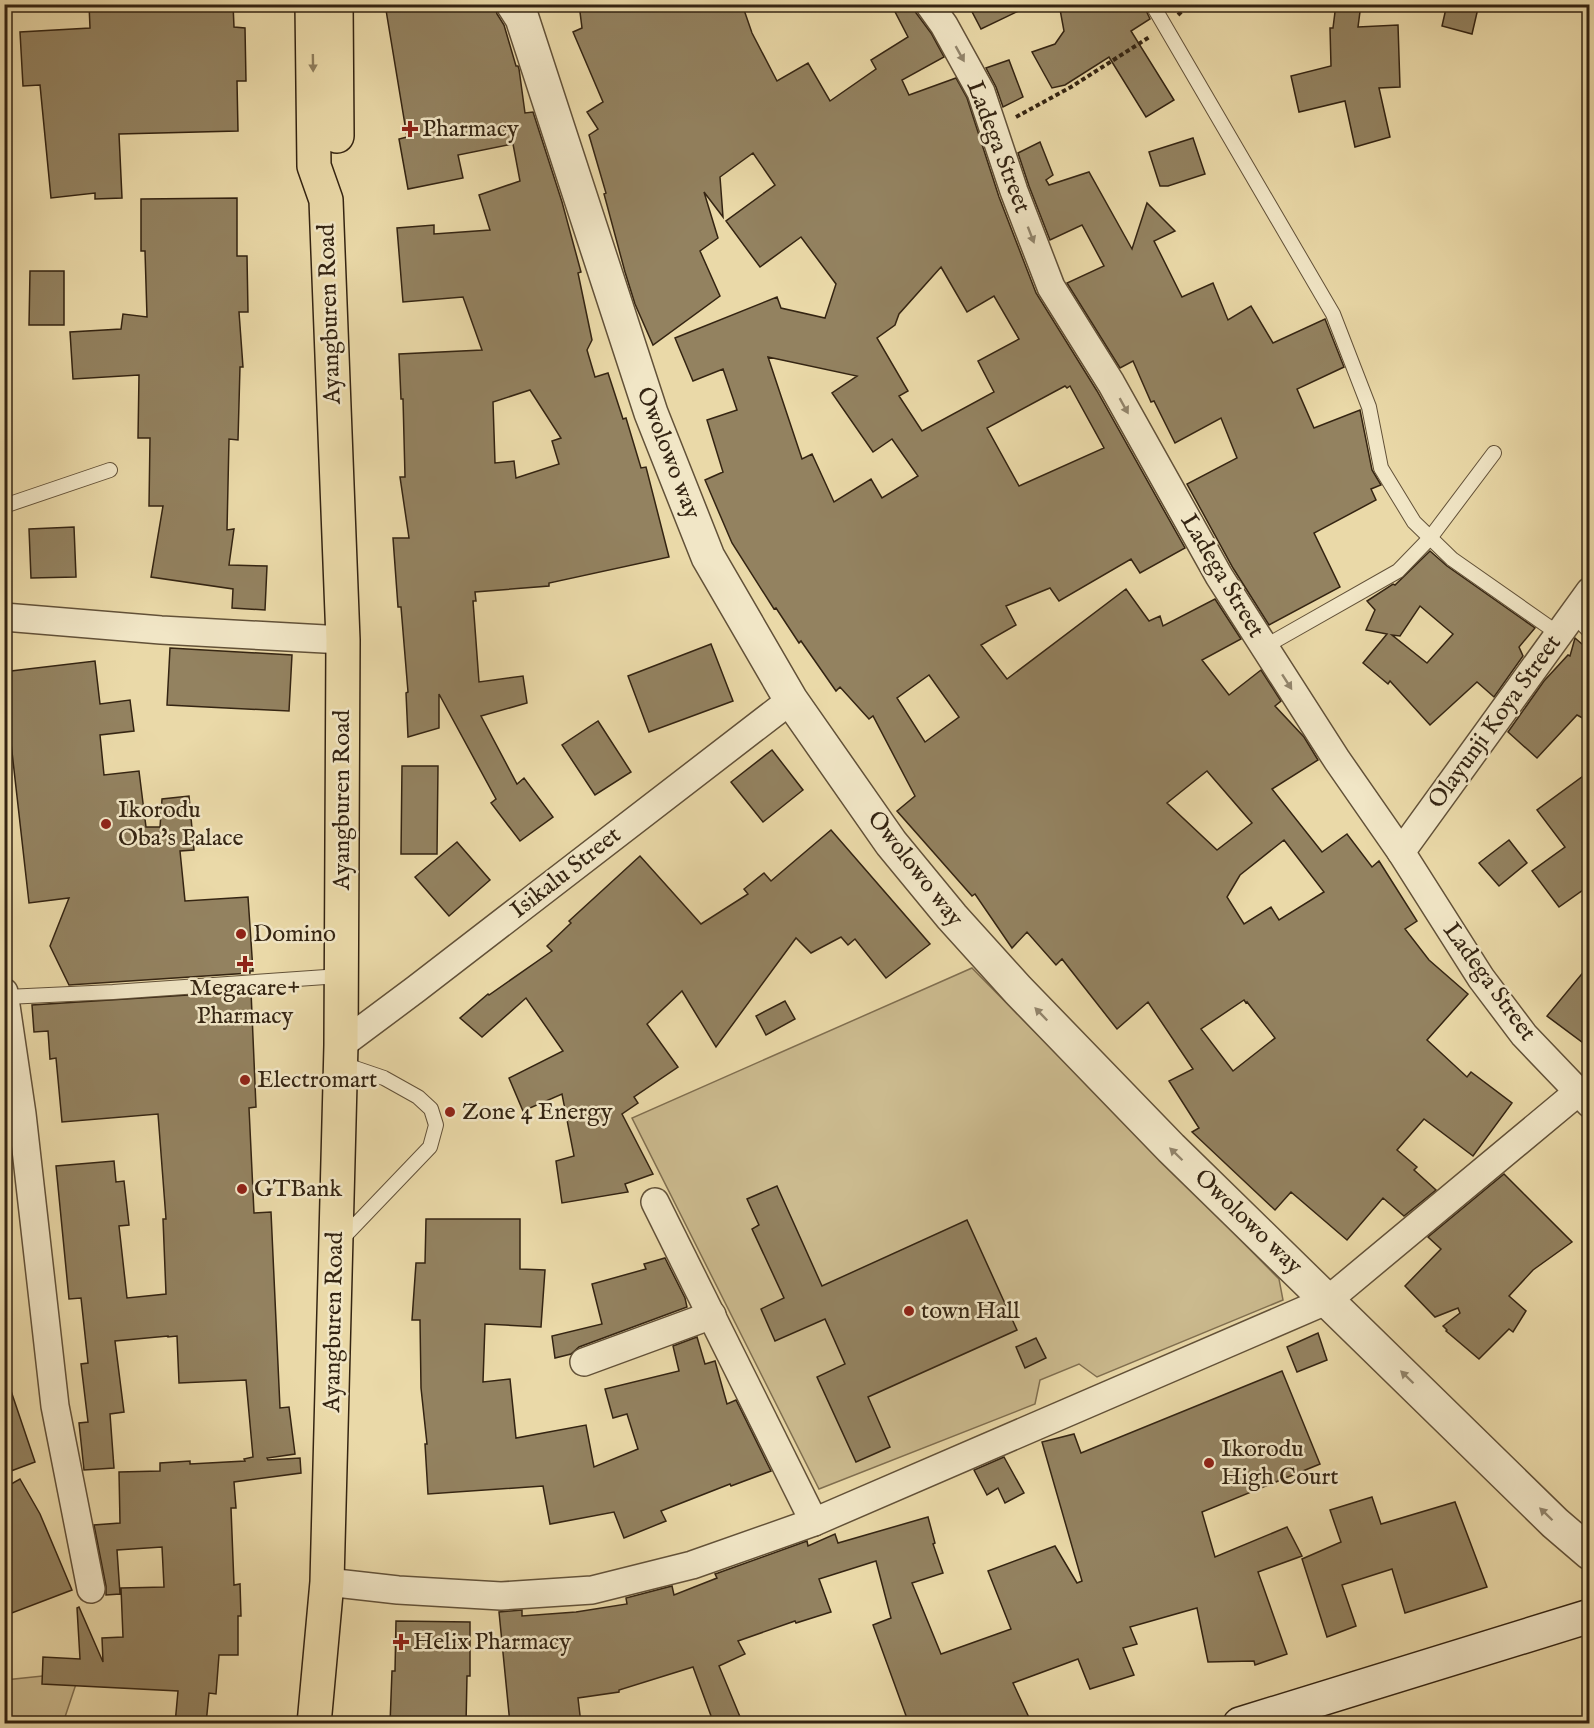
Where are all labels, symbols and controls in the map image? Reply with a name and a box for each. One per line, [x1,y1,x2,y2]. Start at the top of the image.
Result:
one-way arrow [955,46,965,63]
one-way arrow [308,53,318,72]
street label: Ladega Street [959,76,1037,218]
place label: Pharmacy [422,114,519,145]
marker: Pharmacy [403,122,417,136]
street label: Ayangburen Road [311,223,349,406]
one-way arrow [1027,226,1037,244]
street label: Owolowo way [629,383,707,524]
one-way arrow [1118,398,1129,414]
street label: Ladega Street [1173,508,1271,644]
street label: Olayunji Koya Street [1421,629,1569,815]
one-way arrow [1281,674,1292,690]
street label: Ayangburen Road [327,709,358,891]
place label: Ikorodu Oba's Palace [118,795,244,854]
street label: Owolowo way [860,805,970,933]
marker: Ikorodu Oba's Palace [99,817,113,831]
street label: Isikalu Street [504,820,628,926]
street label: Ladega Street [1435,916,1543,1048]
place label: Domino [253,919,336,950]
marker: Domino [234,927,248,941]
marker: Megacare+ Pharmacy [238,957,252,971]
place label: Megacare+ Pharmacy [190,973,300,1032]
one-way arrow [1034,1006,1048,1021]
place label: Electromart [257,1065,377,1096]
marker: Electromart [238,1073,252,1087]
place label: Zone 4 Energy [462,1097,613,1128]
marker: Zone 4 Energy [443,1105,457,1119]
one-way arrow [1169,1147,1184,1161]
street label: Owolowo way [1187,1163,1309,1282]
place label: GTBank [254,1174,342,1205]
marker: GTBank [235,1182,249,1196]
street label: Ayangburen Road [317,1231,351,1414]
place label: town Hall [921,1296,1020,1327]
marker: town Hall [902,1304,916,1318]
one-way arrow [1400,1370,1415,1384]
place label: Ikorodu High Court [1221,1434,1339,1493]
marker: Ikorodu High Court [1202,1456,1216,1470]
one-way arrow [1540,1507,1554,1521]
place label: Helix Pharmacy [413,1627,571,1658]
marker: Helix Pharmacy [394,1635,408,1649]

